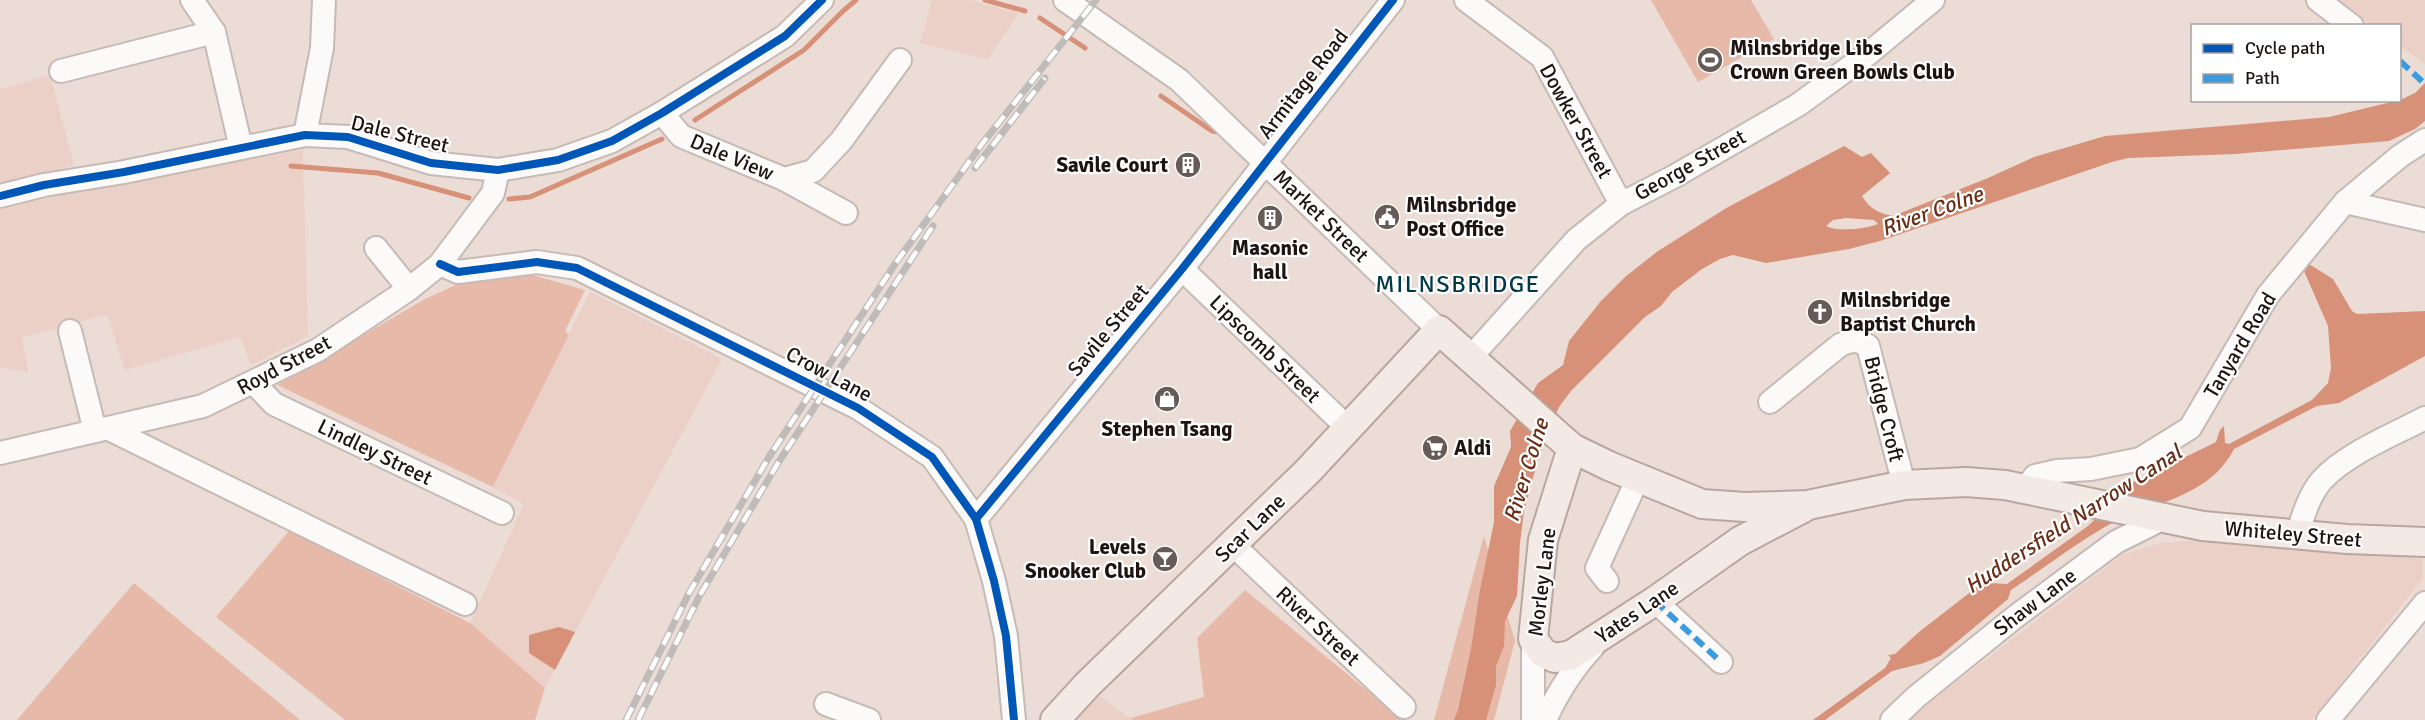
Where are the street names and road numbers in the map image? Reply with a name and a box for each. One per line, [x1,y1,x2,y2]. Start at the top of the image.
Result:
street label: Armitage Road [1252,24,1354,144]
street label: Dowker Street [1534,59,1618,183]
street label: Dale Street [348,109,452,159]
street label: George Street [1630,124,1750,206]
street label: Dale View [686,128,778,186]
street label: Market Street [1268,164,1374,268]
street label: Savile Street [1062,278,1154,382]
street label: Tanyard Road [2198,287,2282,403]
street label: Lipscomb Street [1204,289,1326,409]
street label: Royd Street [232,329,336,401]
street label: Crow Lane [781,340,877,408]
street label: Bridge Croft [1858,353,1910,465]
street label: Lindley Street [313,413,437,491]
street label: Scar Lane [1209,488,1291,568]
street label: Whiteley Street [2223,515,2363,553]
street label: Morley Lane [1522,526,1562,638]
street label: Shaw Lane [1989,563,2081,641]
street label: Yates Lane [1590,575,1684,649]
street label: River Street [1271,581,1365,671]

